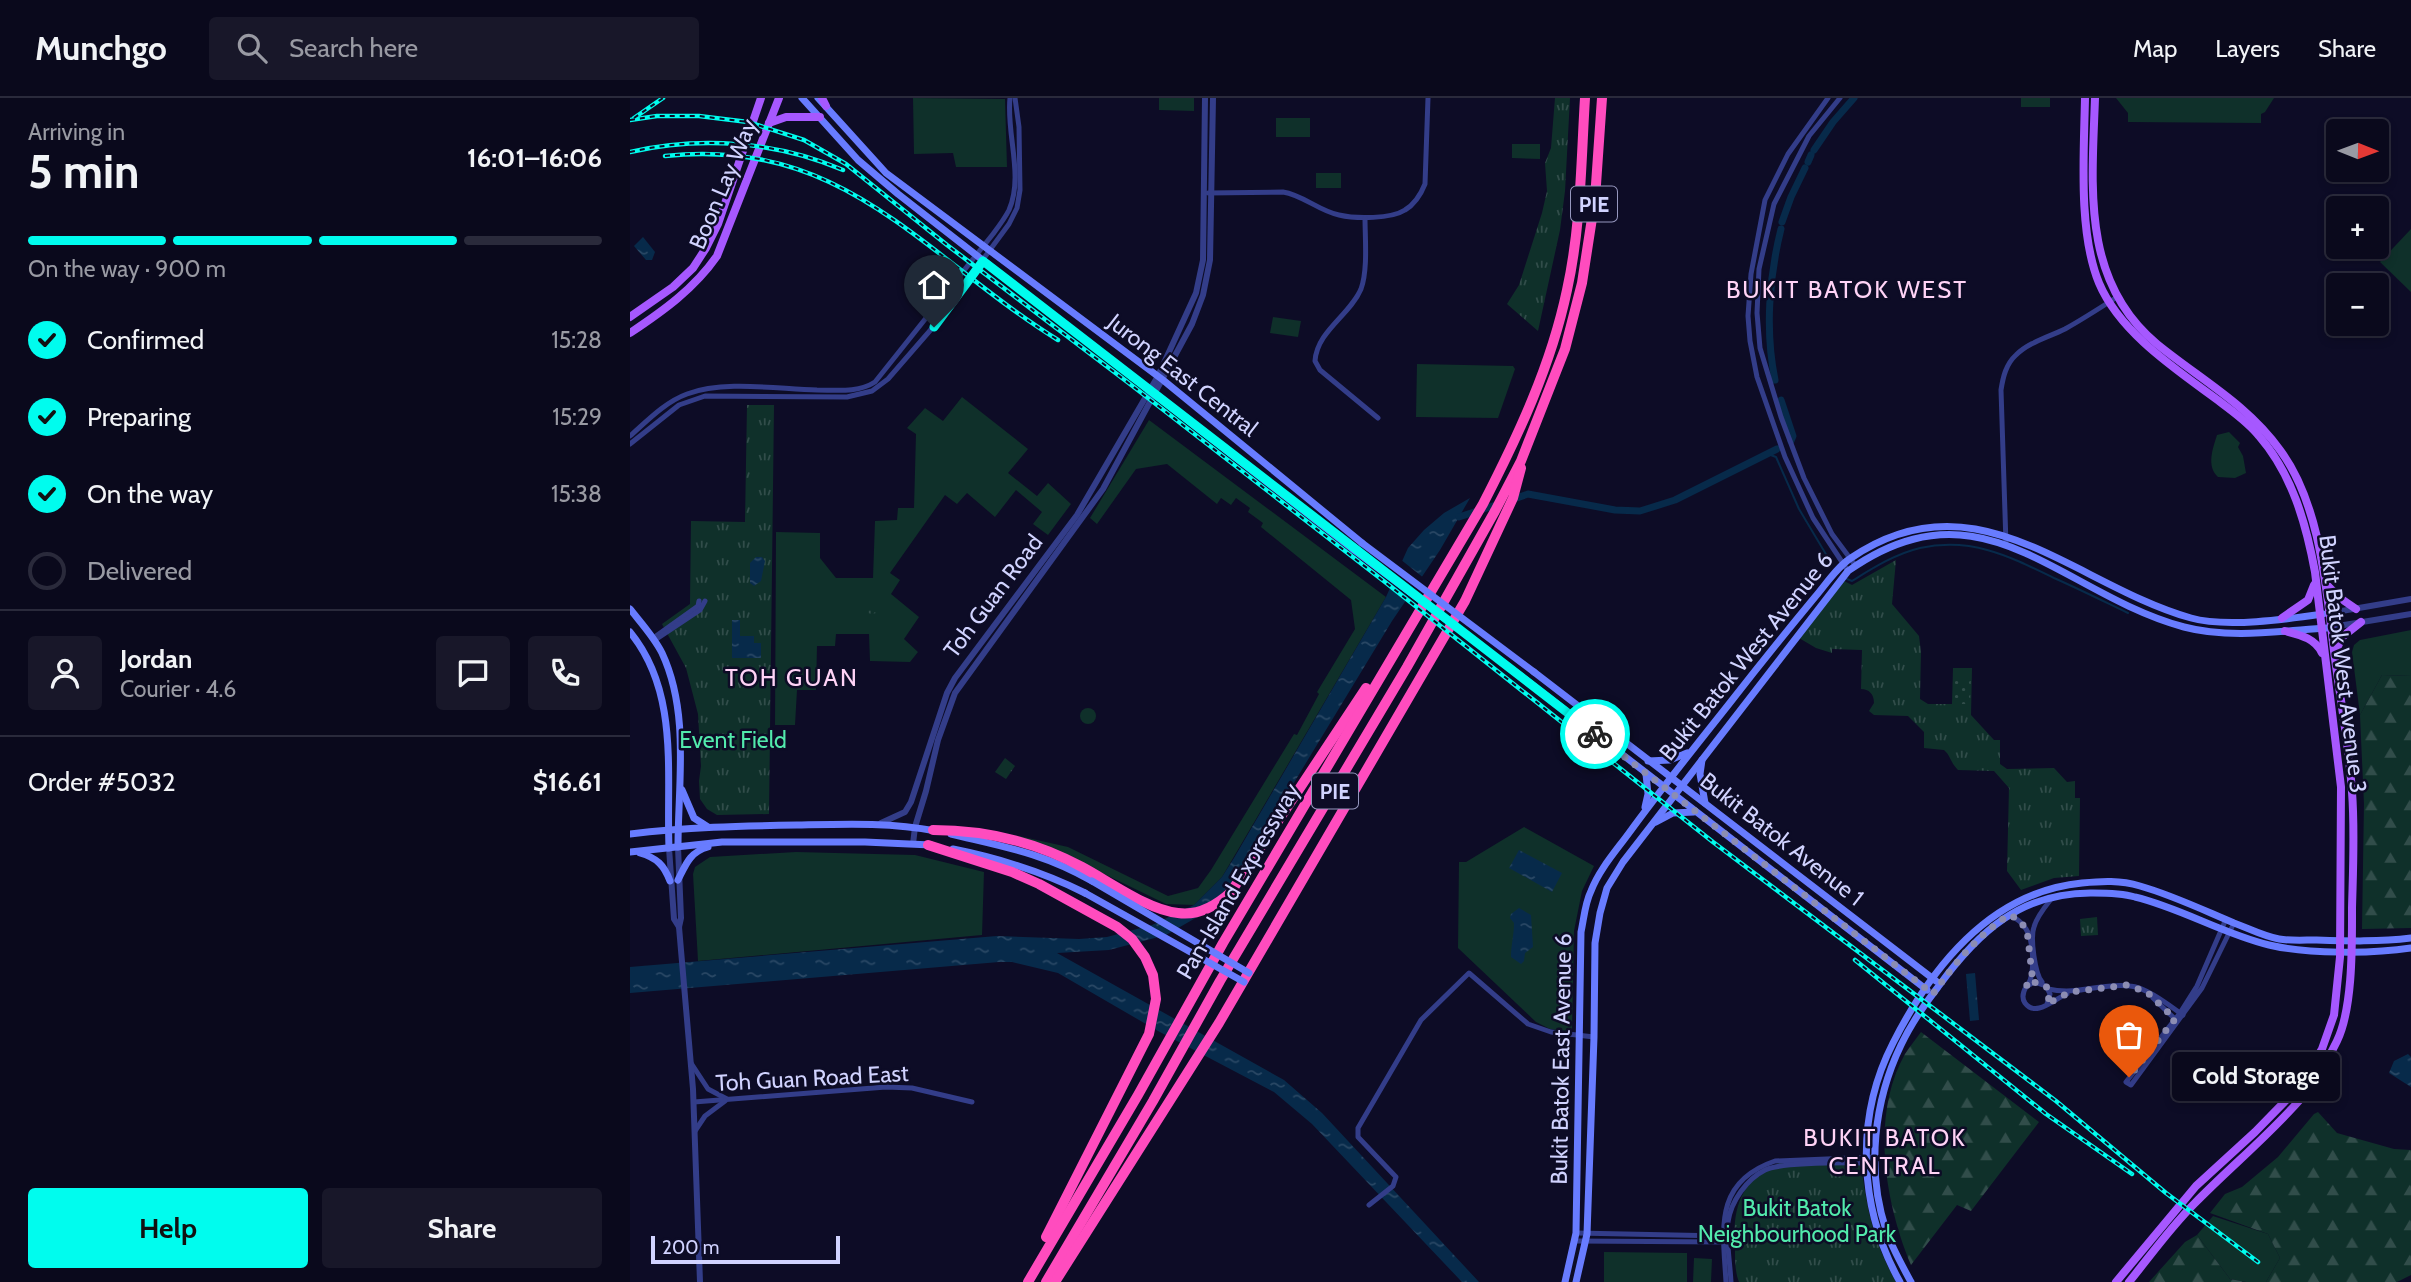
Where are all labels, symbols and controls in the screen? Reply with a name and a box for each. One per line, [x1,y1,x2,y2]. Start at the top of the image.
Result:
search box [209,17,699,80]
text: Munchgo [35,28,167,68]
icon: search [233,29,271,67]
text: Search here [289,32,418,64]
text: Map [2133,34,2177,63]
text: Layers [2215,34,2280,63]
text: Share [2318,34,2376,63]
street label: Boon Lay Way [683,114,763,253]
text: Arriving in [28,118,125,146]
north arrow [2326,119,2389,182]
map controls [2326,119,2389,336]
text: 16:01–16:06 [467,142,602,174]
text: 5 min [28,144,139,200]
road number: PIE [1571,186,1617,222]
button: + [2326,196,2389,259]
text: On the way · 900 m [28,255,226,283]
pin [904,255,964,327]
icon: home [915,266,953,304]
button: − [2326,273,2389,336]
district label: BUKIT BATOK WEST [1726,275,1968,304]
street label: Jurong East Central [1102,307,1264,443]
icon: check [28,321,66,359]
text: Confirmed [87,324,204,356]
text: 15:28 [551,326,602,354]
icon: check [28,398,66,436]
text: Preparing [87,401,191,433]
text: 15:29 [552,403,602,431]
icon: check [28,475,66,513]
text: On the way [87,478,213,510]
text: 15:38 [551,480,602,508]
street label: Toh Guan Road [938,529,1048,663]
street label: Bukit Batok West Avenue 3 [2313,533,2373,795]
street label: Bukit Batok West Avenue 6 [1653,546,1839,766]
text: Delivered [87,555,192,587]
button: person [28,636,102,710]
button: chat [436,636,510,710]
button: phone [528,636,602,710]
text: Jordan [120,643,192,675]
district label: TOH GUAN [725,663,859,692]
text: Courier · 4.6 [120,675,236,703]
courier [1560,699,1630,769]
icon: bike [1576,715,1614,753]
park label: Event Field [679,726,787,754]
text: Order #5032 [28,766,176,798]
text: $16.61 [533,766,602,798]
street label: Bukit Batok Avenue 1 [1695,766,1869,912]
road number: PIE [1312,774,1358,808]
street label: Pan-Island Expressway [1170,778,1306,984]
street label: Bukit Batok East Avenue 6 [1545,933,1577,1185]
pin [2099,1005,2159,1077]
icon: bag [2110,1016,2148,1054]
callout: Cold Storage [2171,1052,2339,1102]
street label: Toh Guan Road East [715,1059,909,1097]
text: Cold Storage [2192,1062,2320,1090]
district label: BUKIT BATOK CENTRAL [1803,1123,1967,1180]
button: Help [28,1188,308,1268]
button: Share [322,1188,602,1268]
park label: Bukit Batok Neighbourhood Park [1698,1194,1897,1248]
scale bar [651,1233,840,1265]
text: 200 m [662,1236,719,1259]

